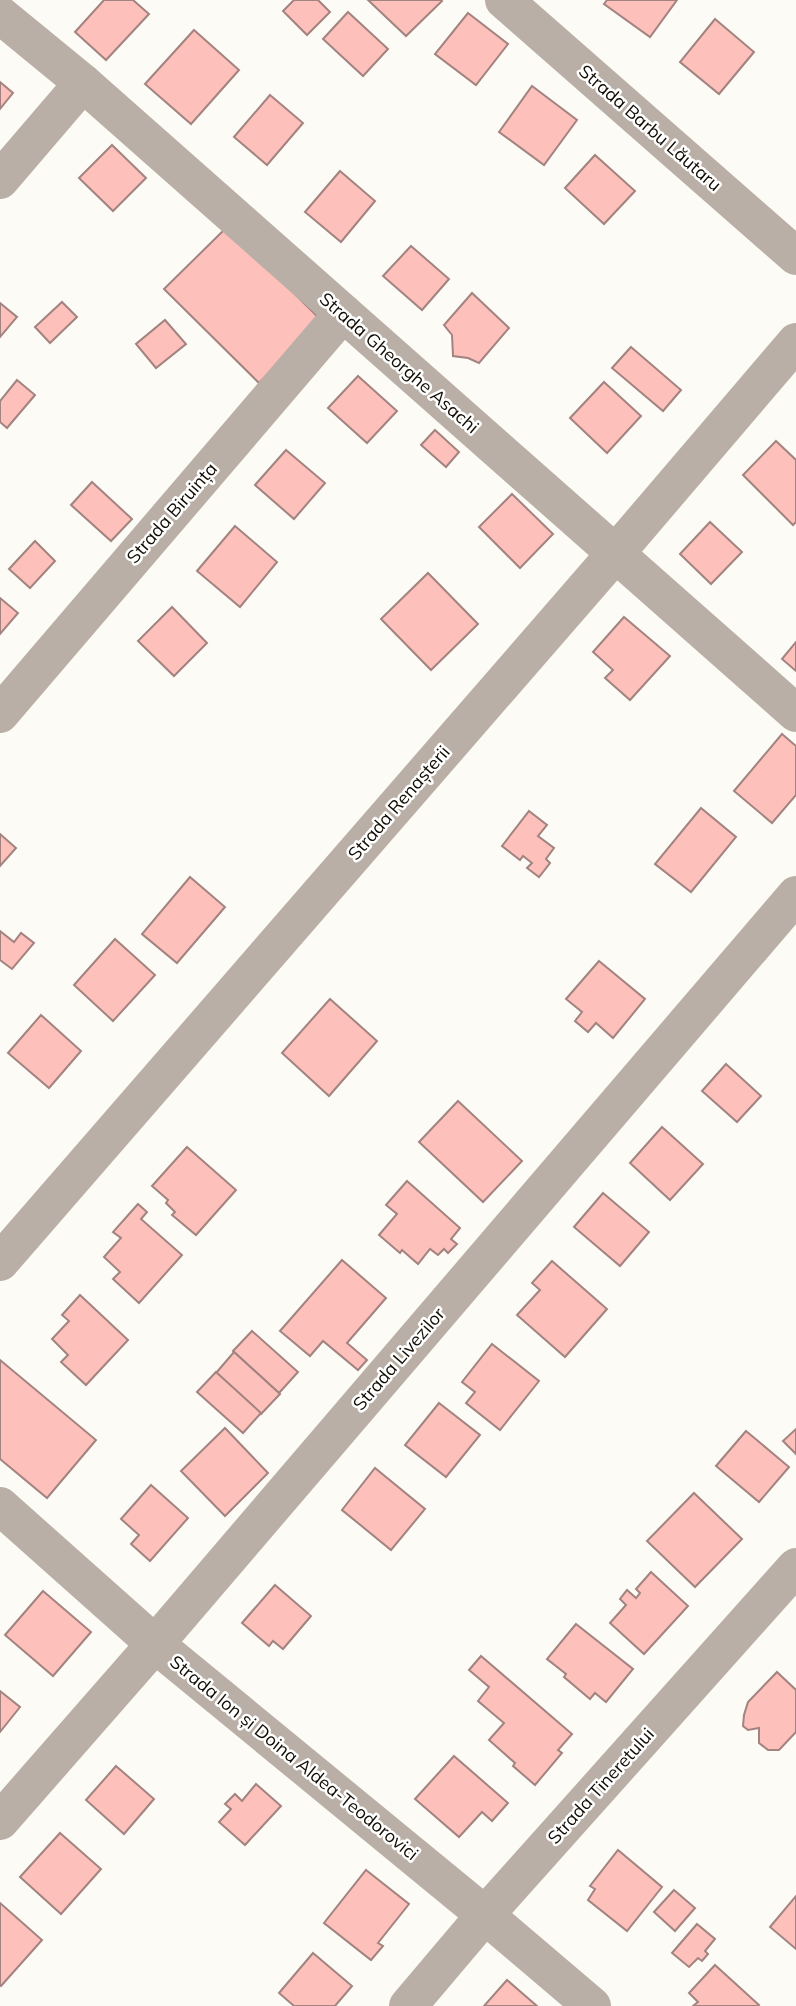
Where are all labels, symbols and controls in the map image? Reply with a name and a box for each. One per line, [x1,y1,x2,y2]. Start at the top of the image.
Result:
street label: Strada Barbu Lăutaru [574,59,726,196]
street label: Strada Gheorghe Asachi [315,287,484,438]
street label: Strada Biruința [121,457,222,568]
street label: Strada Renașterii [343,741,455,865]
street label: Strada Livezilor [348,1302,450,1415]
street label: Strada Ion și Doina Aldea-Teodorovici [165,1650,423,1865]
street label: Strada Tineretului [542,1723,659,1848]

